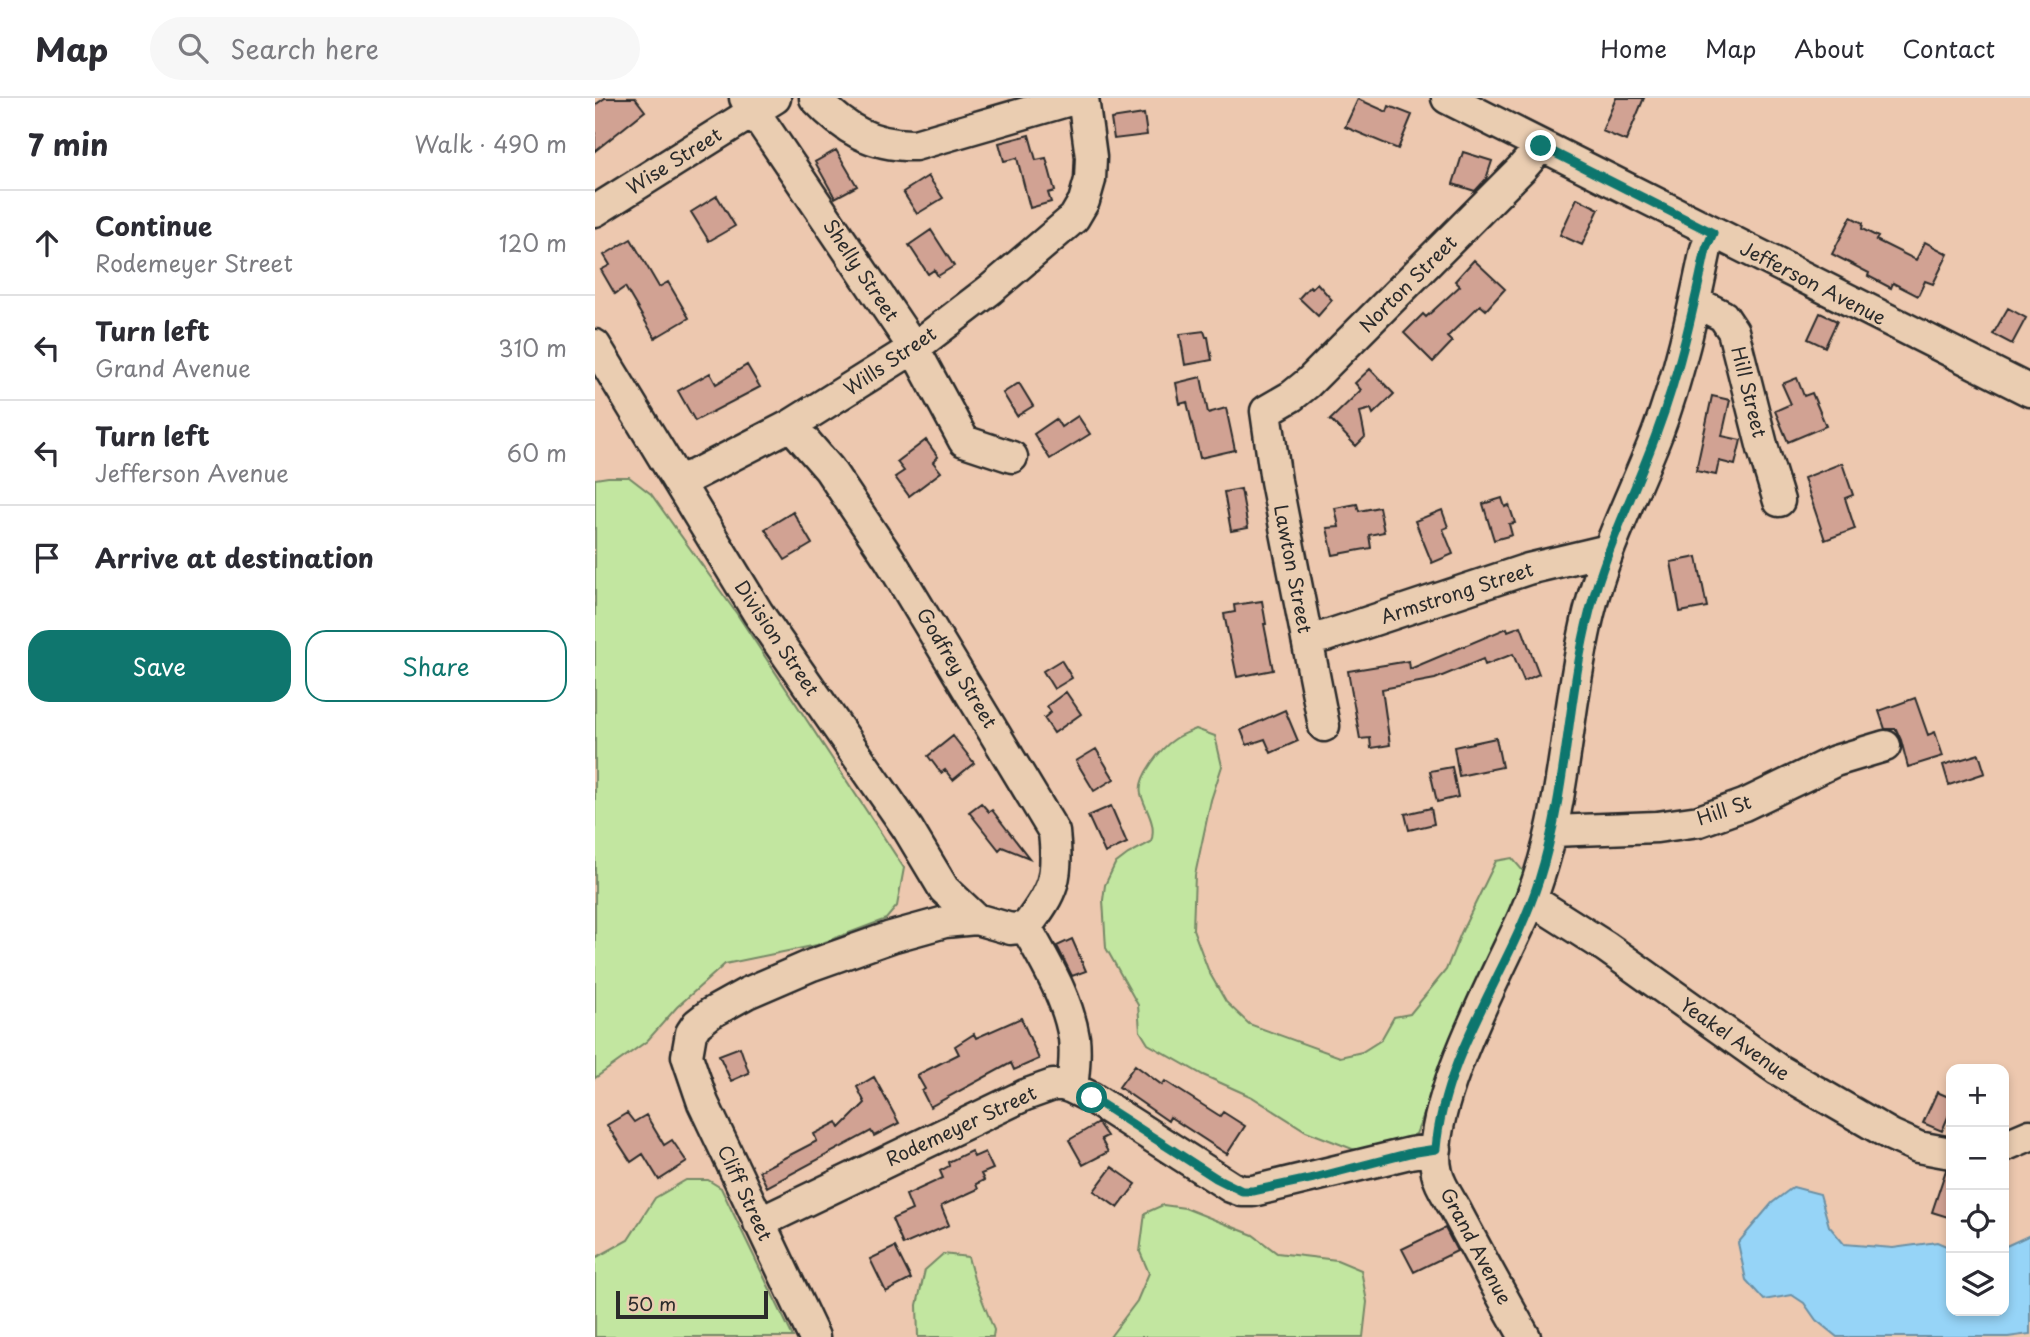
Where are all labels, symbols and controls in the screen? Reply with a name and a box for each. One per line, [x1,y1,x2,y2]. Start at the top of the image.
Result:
search box [150,17,640,80]
text: Map [35,23,108,73]
icon: search [174,29,212,67]
text: Search here [230,29,379,68]
text: Home [1600,30,1667,66]
text: Map [1705,30,1756,66]
text: About [1794,30,1864,66]
text: Contact [1902,30,1995,66]
street label: Wise Street [620,120,727,201]
text: 7 min [28,121,109,166]
text: Walk · 490 m [415,126,567,161]
route end [1525,130,1556,161]
text: Continue [95,206,212,245]
street label: Shelly Street [817,213,907,327]
icon: ahead [28,224,66,262]
text: 120 m [499,225,567,260]
street label: Norton Street [1352,228,1463,338]
street label: Jefferson Avenue [1736,233,1891,331]
text: Rodemeyer Street [95,245,293,280]
text: Turn left [95,311,210,350]
street label: Wills Street [838,319,942,402]
icon: left [28,329,66,367]
text: 310 m [498,330,567,365]
street label: Hill Street [1725,343,1775,441]
text: Grand Avenue [95,350,251,385]
text: Turn left [95,416,210,455]
icon: left [28,434,66,472]
text: 60 m [507,435,567,470]
text: Jefferson Avenue [95,455,289,490]
street label: Lawton Street [1268,502,1320,636]
text: Arrive at destination [95,538,374,577]
icon: arrive [28,539,66,577]
street label: Armstrong Street [1377,554,1537,630]
street label: Division Street [729,574,827,701]
street label: Godfrey Street [911,602,1005,733]
button: Save [28,630,291,702]
button: Share [305,630,567,702]
street label: Hill St [1693,787,1755,831]
street label: Yeakel Avenue [1675,990,1796,1086]
map controls [1946,1064,2009,1316]
button: + [1946,1064,2009,1127]
street label: Rodemeyer Street [881,1078,1041,1172]
route start [1076,1082,1107,1113]
button: − [1946,1127,2009,1190]
street label: Cliff Street [711,1140,780,1245]
street label: Grand Avenue [1434,1182,1519,1309]
button: locate [1946,1190,2009,1253]
button: layers [1946,1253,2009,1316]
scale bar [616,1288,768,1320]
text: 50 m [627,1289,676,1317]

